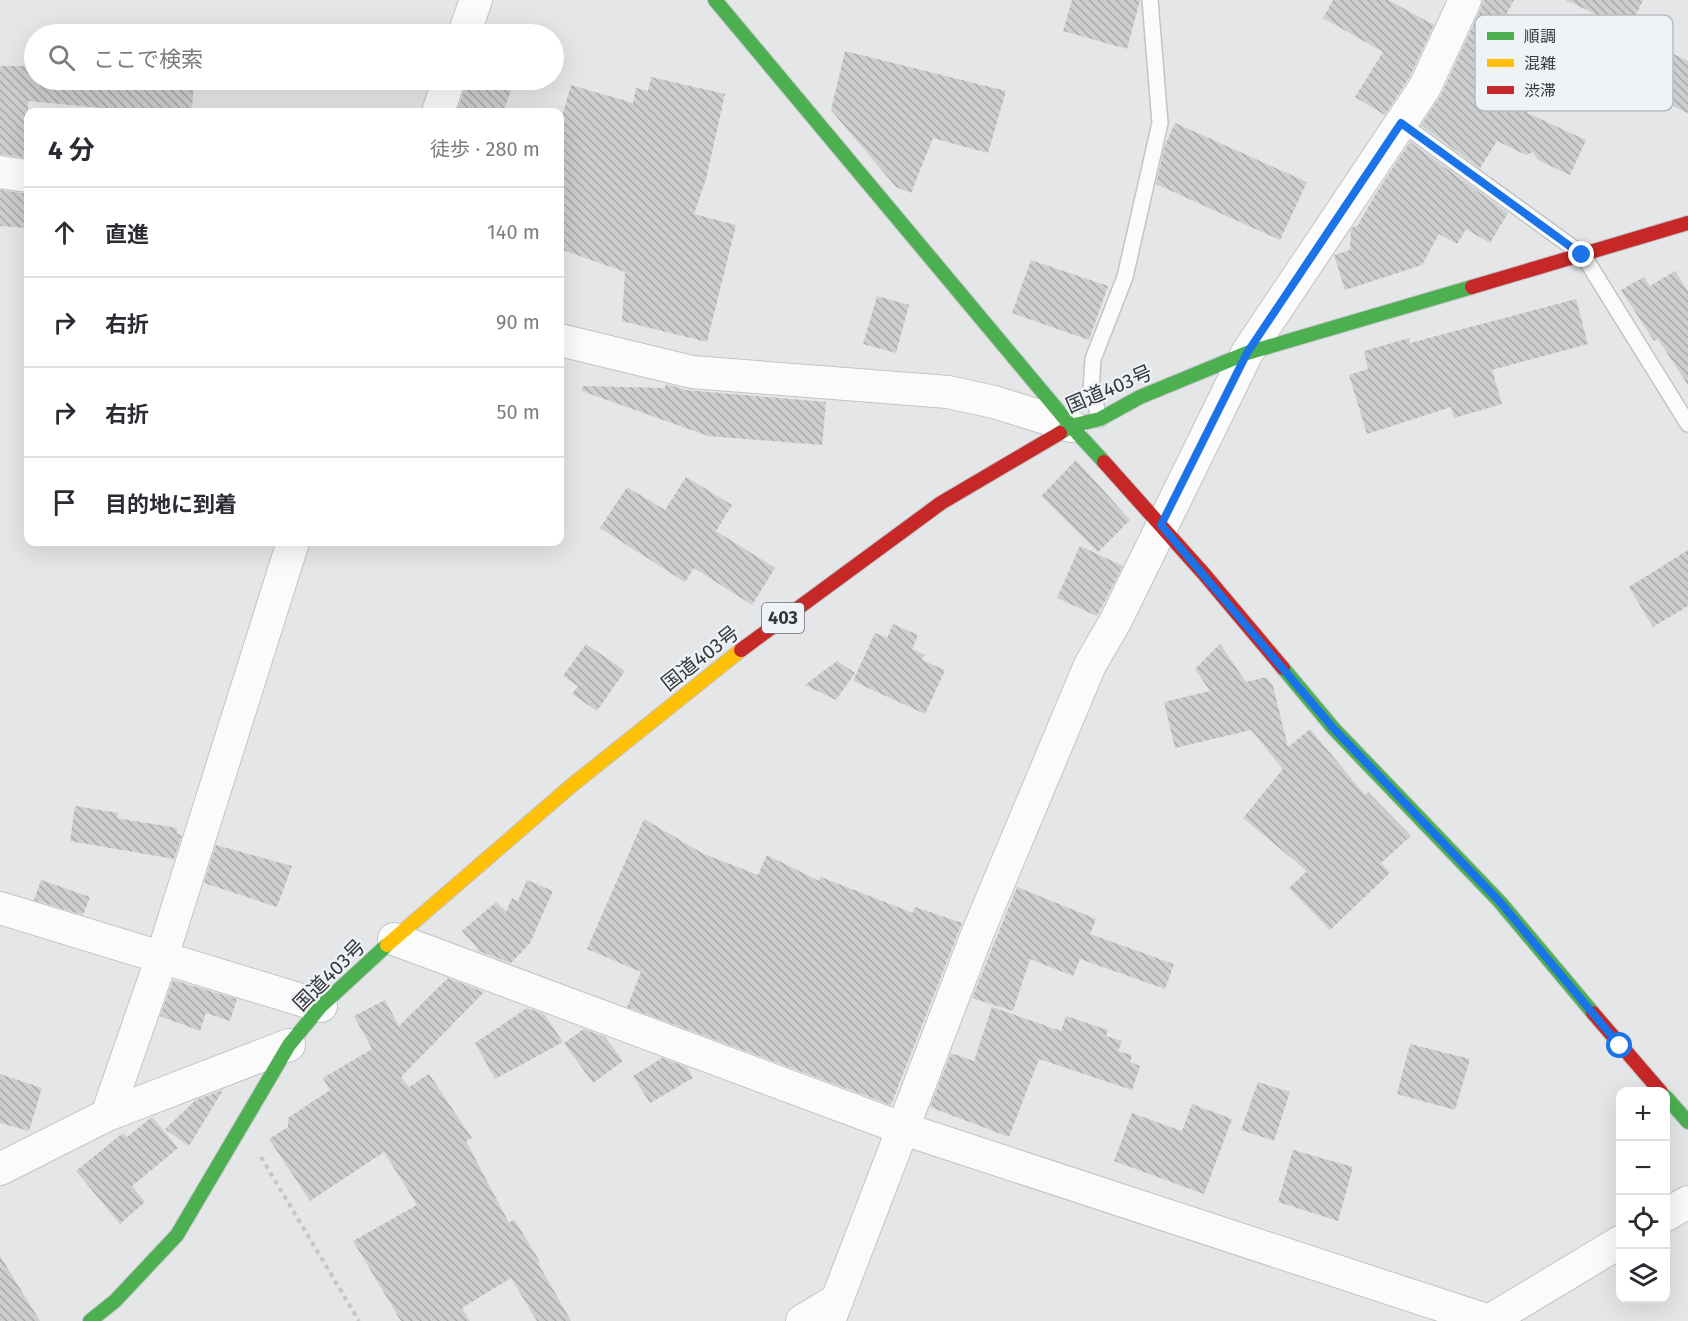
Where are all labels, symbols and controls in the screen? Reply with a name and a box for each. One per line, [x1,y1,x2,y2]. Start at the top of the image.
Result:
legend [1475,15,1673,111]
search box [24,24,564,90]
text: 順調 [1524,27,1556,46]
icon: search [45,41,78,74]
text: ここで検索 [93,46,203,73]
text: 混雑 [1524,54,1556,73]
text: 渋滞 [1524,81,1556,100]
text: 4 分 [48,135,95,166]
text: 徒歩 · 280 m [430,137,540,161]
icon: ahead [48,216,81,249]
text: 140 m [487,220,540,244]
text: 直進 [105,221,149,248]
route end [1568,241,1594,267]
icon: right [48,306,81,339]
text: 90 m [496,310,540,334]
text: 右折 [105,311,149,338]
street label: 国道403号 [1062,360,1156,418]
icon: right [48,396,81,429]
text: 50 m [496,400,540,424]
text: 右折 [105,401,149,428]
icon: arrive [48,486,81,519]
text: 目的地に到着 [105,491,237,518]
road number: 403 [762,603,804,633]
street label: 国道403号 [657,620,743,696]
street label: 国道403号 [288,934,370,1016]
route start [1606,1032,1632,1058]
map controls [1616,1087,1670,1303]
button: + [1616,1087,1670,1141]
button: − [1616,1141,1670,1195]
button: locate [1616,1195,1670,1249]
button: layers [1616,1249,1670,1303]

